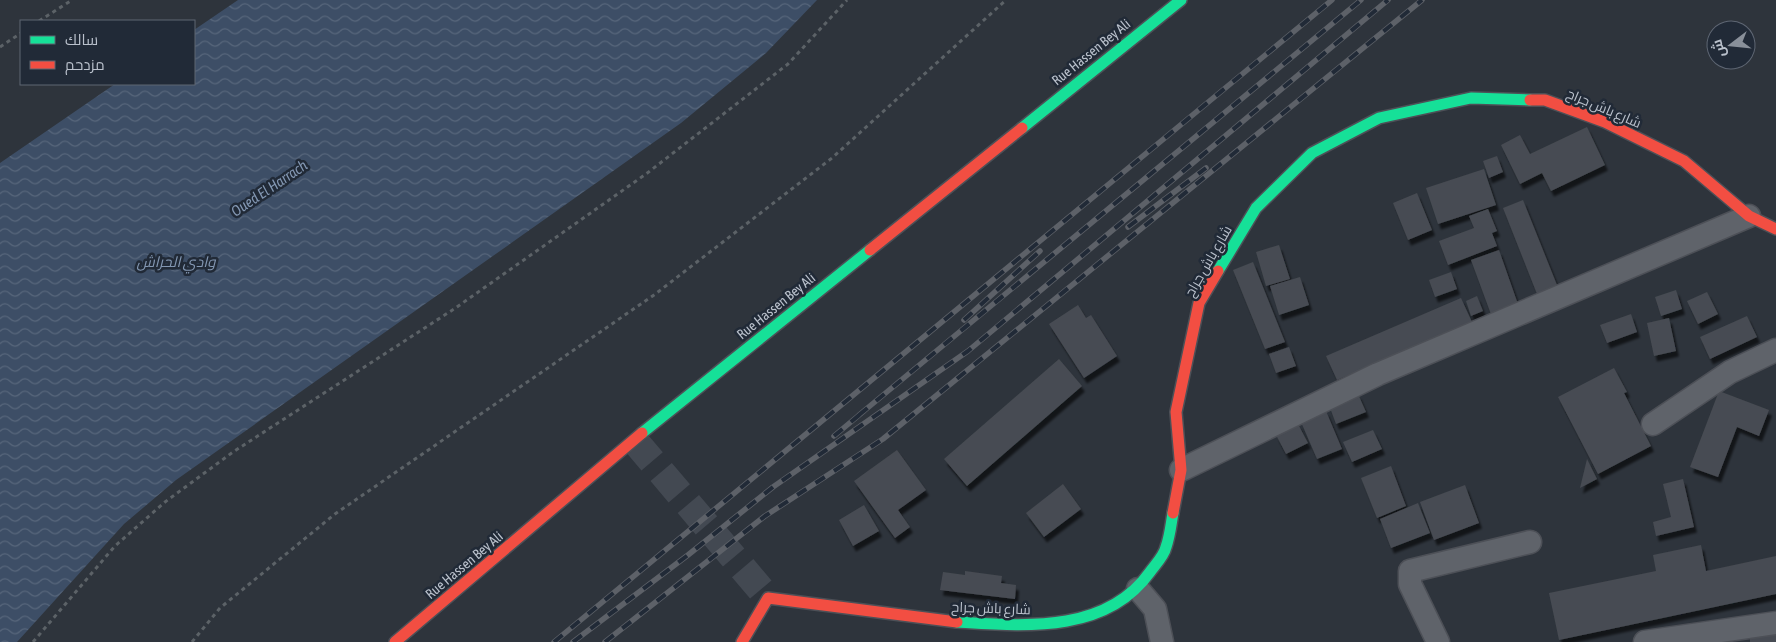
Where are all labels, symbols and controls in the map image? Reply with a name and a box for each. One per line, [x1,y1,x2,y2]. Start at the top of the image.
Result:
street label: Rue Hassen Bey Ali [1049,16,1133,88]
legend [20,20,195,85]
north arrow [1706,20,1756,70]
text: سالك [65,31,98,48]
text: ش [1708,37,1730,59]
text: مزدحم [65,56,105,75]
street label: شارع باش جراح [1564,85,1644,132]
water label: Oued El Harrach [228,156,310,220]
street label: شارع باش جراح [1181,223,1236,300]
water label: وادي الحراش [137,253,216,274]
street label: Rue Hassen Bey Ali [734,270,818,342]
street label: Rue Hassen Bey Ali [422,528,506,602]
street label: شارع باش جراح [951,599,1031,618]

